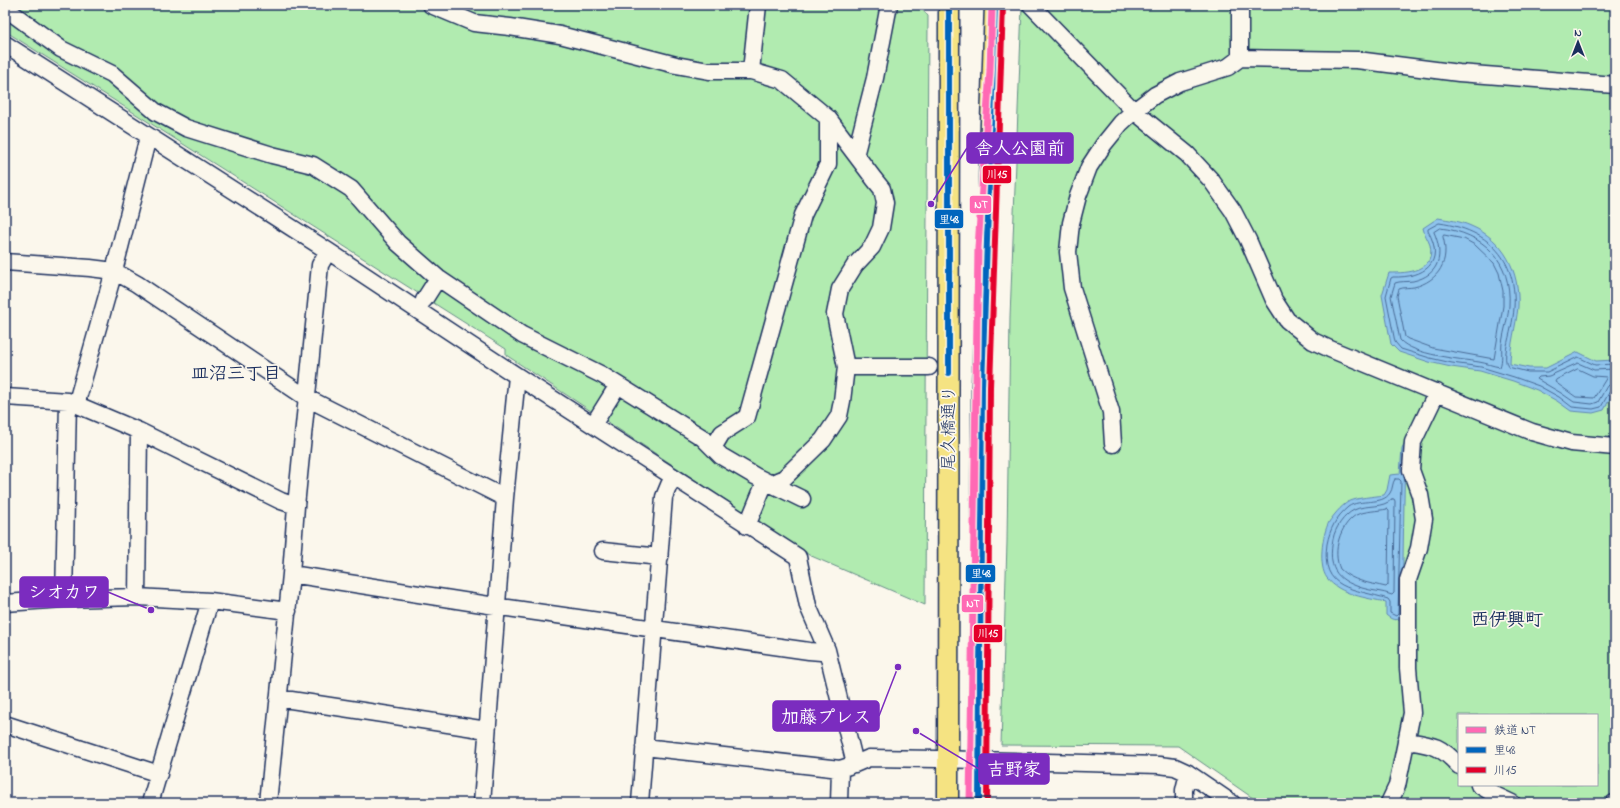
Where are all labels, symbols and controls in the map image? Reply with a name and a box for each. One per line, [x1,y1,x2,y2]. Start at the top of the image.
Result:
north arrow [1558,22,1598,62]
text: N [1574,25,1582,41]
callout: 舎人公園前 [967,133,1073,163]
text: 舎人公園前 [975,137,1065,163]
line badge: 川15 [982,165,1012,184]
text: 川15 [987,167,1008,183]
line badge: NT [969,195,992,214]
text: NT [974,197,989,213]
line badge: 里48 [934,209,964,229]
text: 里48 [939,212,960,228]
district label: 皿沼三丁目 [191,362,281,388]
street label: 尾久橋通り [937,386,962,471]
line badge: 里48 [965,564,996,583]
text: 里48 [971,566,992,582]
callout: シオカワ [20,577,108,607]
text: シオカワ [28,581,100,607]
line badge: NT [961,594,984,613]
text: NT [966,596,981,612]
district label: 西伊興町 [1471,608,1543,634]
line badge: 川15 [973,624,1003,643]
text: 川15 [978,626,999,642]
callout: 加藤プレス [773,701,879,731]
text: 加藤プレス [781,706,871,732]
legend [1458,714,1598,786]
text: 鉄道 NT [1494,722,1536,740]
text: 里48 [1494,742,1516,760]
callout: 吉野家 [979,754,1049,784]
text: 吉野家 [987,758,1041,784]
text: 川15 [1494,762,1517,780]

